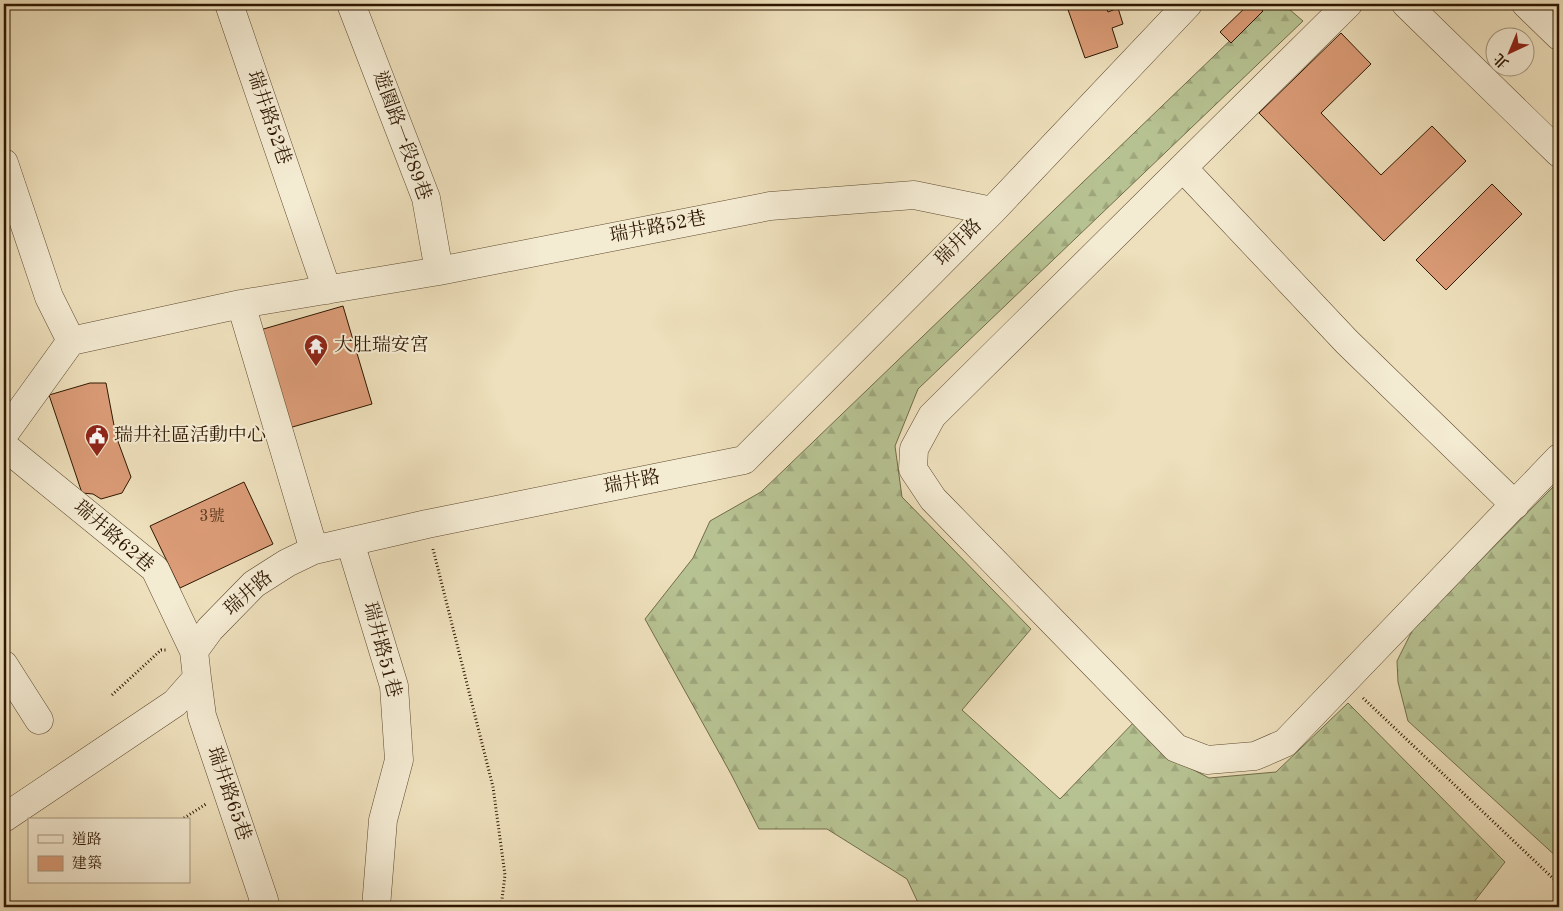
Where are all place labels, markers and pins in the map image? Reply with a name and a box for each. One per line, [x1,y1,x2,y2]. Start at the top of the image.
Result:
temple icon: 大肚瑞安宮 [303,333,329,367]
place label: 大肚瑞安宮 [334,334,429,356]
public building icon: 瑞井社區活動中心 [84,423,110,457]
place label: 瑞井社區活動中心 [114,425,266,446]

